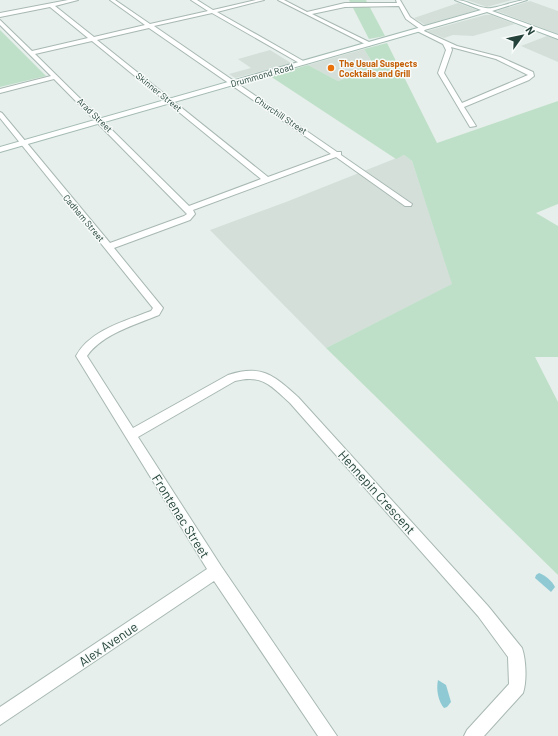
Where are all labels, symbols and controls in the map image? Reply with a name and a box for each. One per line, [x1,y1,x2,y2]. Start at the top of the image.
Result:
north arrow [502,16,542,56]
text: N [523,24,538,37]
place label: The Usual Suspects Cocktails and Grill [339,58,418,79]
street label: Drummond Road [229,61,295,89]
marker: The Usual Suspects Cocktails and Grill [326,63,336,73]
street label: Skinner Street [134,70,184,114]
street label: Churchill Street [253,93,309,137]
street label: Arad Street [75,96,115,134]
street label: Cadham Street [61,192,107,244]
street label: Hennepin Crescent [335,447,419,537]
street label: Frontenac Street [149,471,213,561]
street label: Alex Avenue [75,618,141,670]

